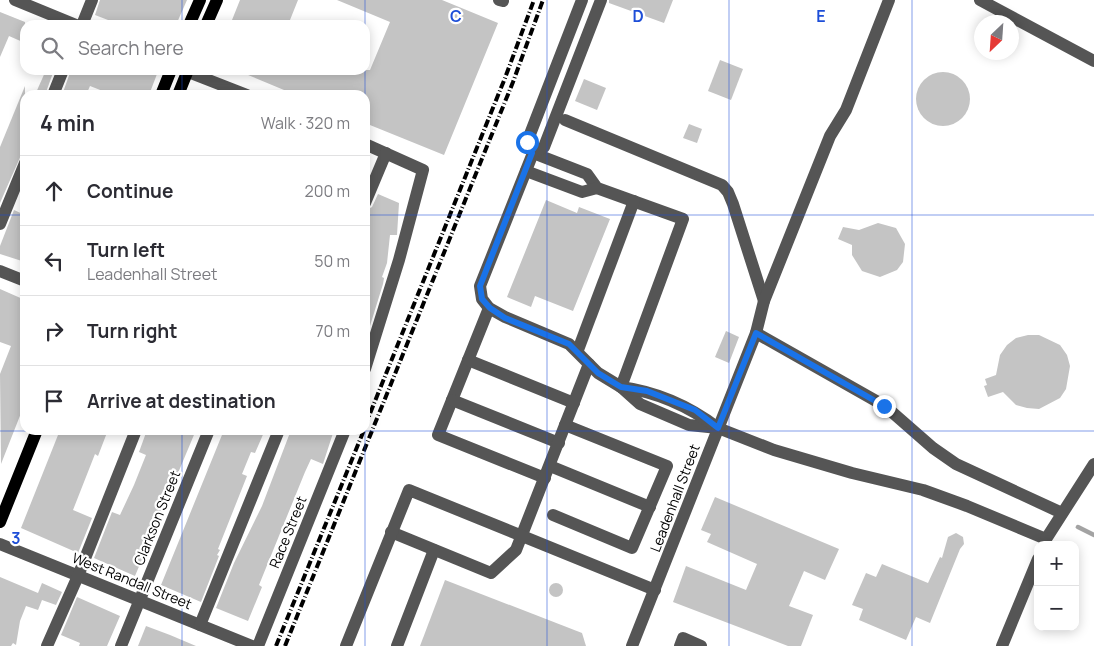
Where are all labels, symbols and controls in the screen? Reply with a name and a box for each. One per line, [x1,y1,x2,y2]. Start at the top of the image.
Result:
text: C [450,5,462,27]
text: D [632,5,644,27]
text: E [816,5,826,27]
north arrow [974,15,1019,60]
search box [20,20,370,75]
icon: search [38,34,66,62]
text: Search here [78,35,184,61]
text: 4 min [40,109,95,137]
text: Walk · 320 m [261,112,350,134]
route start [516,131,539,154]
icon: ahead [40,177,68,205]
text: Continue [87,178,173,204]
text: 200 m [305,180,350,202]
text: Turn left [87,237,165,263]
icon: left [40,247,68,275]
text: 50 m [314,250,350,272]
text: Leadenhall Street [87,263,217,285]
icon: right [40,317,68,345]
text: Turn right [87,318,177,344]
text: 70 m [315,320,350,342]
icon: arrive [40,387,68,415]
text: Arrive at destination [87,388,276,414]
route end [873,395,896,418]
street label: Leadenhall Street [645,441,704,554]
street label: Clarkson Street [129,467,184,568]
street label: Race Street [264,493,311,571]
text: 3 [11,527,21,549]
map controls [1034,541,1079,631]
button: + [1034,541,1079,586]
street label: West Randall Street [69,548,195,613]
button: − [1034,586,1079,631]

